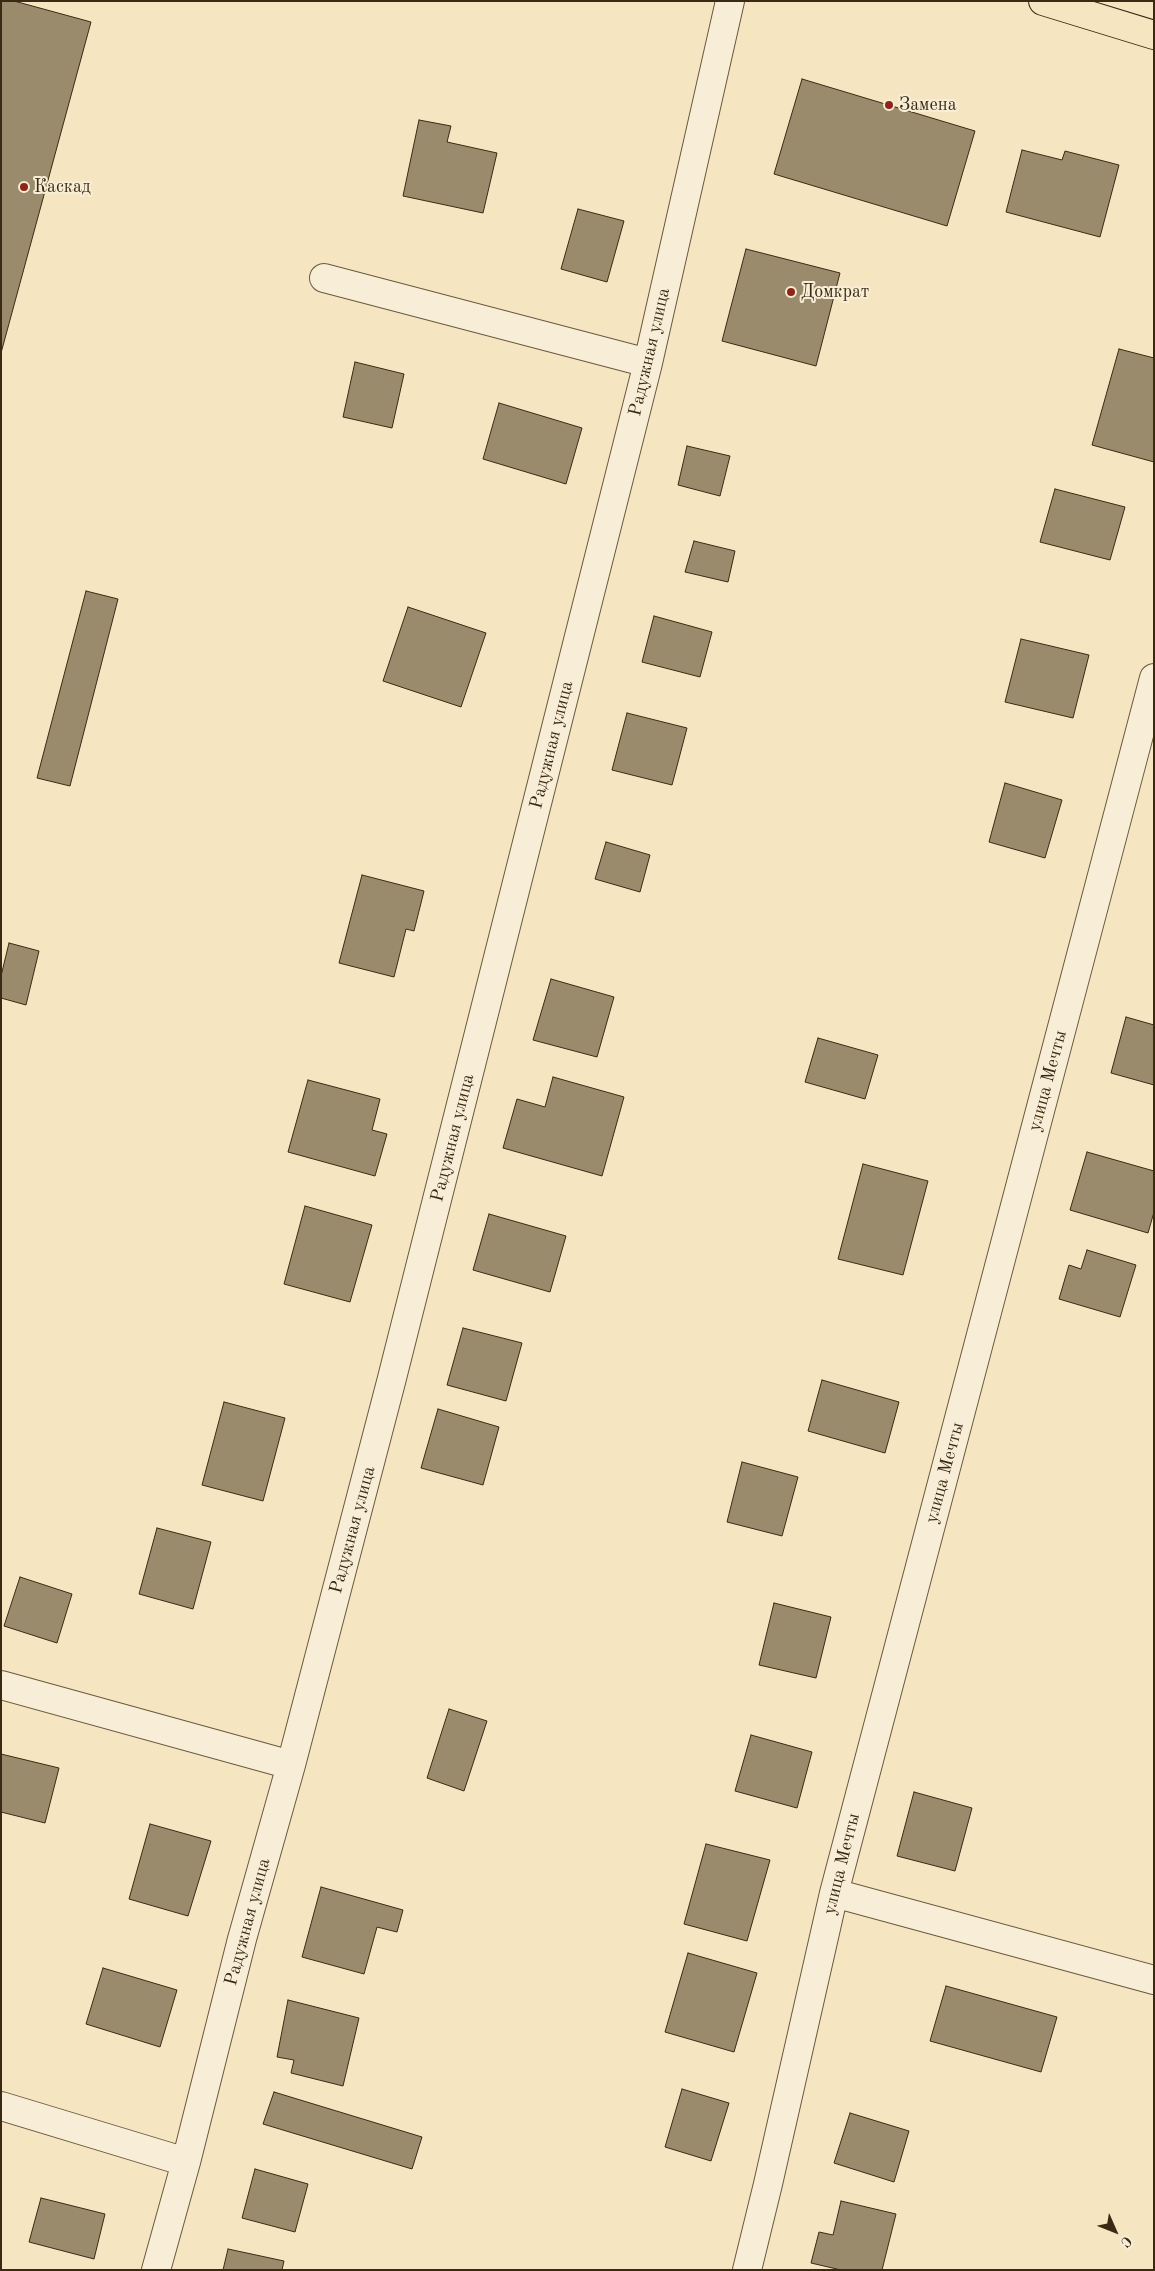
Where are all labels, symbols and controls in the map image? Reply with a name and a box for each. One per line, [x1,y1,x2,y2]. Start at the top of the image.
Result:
place label: Замена [899,94,957,116]
marker: Замена [883,99,895,111]
place label: Каскад [34,176,91,198]
marker: Каскад [18,181,30,193]
place label: Домкрат [801,281,869,303]
street label: Радужная улица [625,286,675,418]
marker: Домкрат [785,286,797,298]
street label: Радужная улица [526,679,578,811]
street label: улица Мечты [1024,1028,1072,1134]
street label: Радужная улица [427,1072,479,1204]
street label: улица Мечты [921,1420,969,1526]
street label: Радужная улица [326,1464,380,1596]
street label: улица Мечты [819,1811,865,1917]
street label: Радужная улица [221,1856,275,1988]
north arrow [1090,2206,1140,2256]
text: С [1118,2233,1134,2250]

